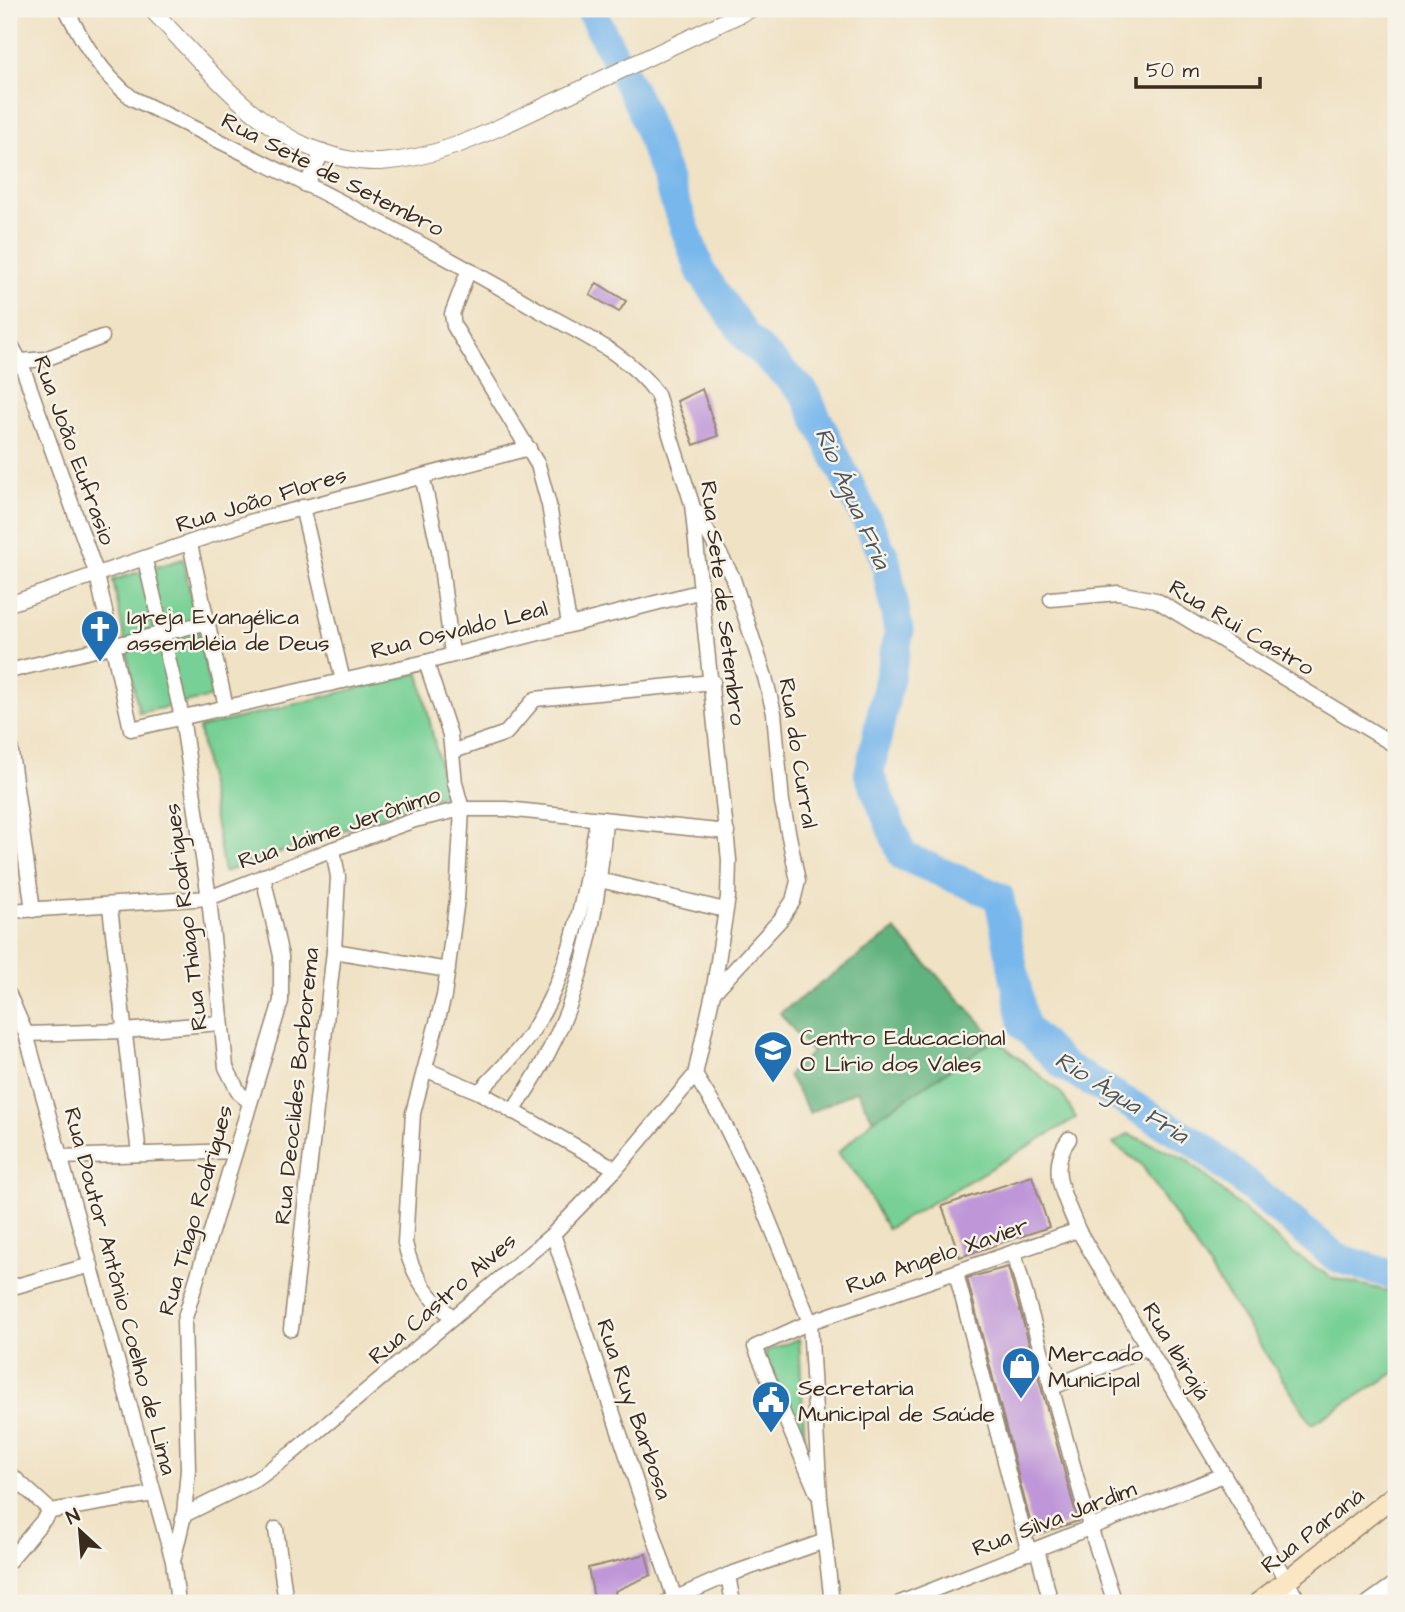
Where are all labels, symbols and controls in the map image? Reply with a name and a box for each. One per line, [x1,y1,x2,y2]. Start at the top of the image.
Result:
scale bar [1136,46,1260,90]
text: 50 m [1146,56,1200,85]
street label: Rua Sete de Setembro [216,105,449,245]
street label: Rua João Eufrasio [25,351,123,549]
water label: Rio Água Fria [805,422,899,576]
street label: Rua João Flores [172,459,351,541]
street label: Rua Sete de Setembro [692,479,754,727]
street label: Rua Rui Castro [1163,572,1320,684]
street label: Rua Osvaldo Leal [368,593,551,667]
place label: Igreja Evangélica assembléia de Deus [127,601,330,659]
church icon: Igreja Evangélica assembléia de Deus [79,608,121,663]
street label: Rua do Curral [770,676,826,831]
street label: Rua Jaime Jerônimo [234,778,445,878]
street label: Rua Thiago Rodrigues [156,801,217,1032]
street label: Rua Deoclides Borborema [267,946,327,1226]
place label: Centro Educacional O Lírio dos Vales [800,1022,1006,1080]
school or university icon: Centro Educacional O Lírio dos Vales [752,1029,794,1084]
water label: Rio Água Fria [1048,1043,1196,1154]
street label: Rua Tiago Rodrigues [151,1101,242,1319]
street label: Rua Doutor Antônio Coelho de Lima [55,1104,185,1479]
street label: Rua Angelo Xavier [842,1210,1034,1303]
street label: Rua Castro Alves [362,1225,524,1372]
street label: Rua Ibirajá [1134,1297,1218,1407]
street label: Rua Ruy Barbosa [587,1315,680,1504]
place label: Mercado Municipal [1048,1338,1143,1396]
shop icon: Mercado Municipal [1000,1345,1042,1400]
place label: Secretaria Municipal de Saúde [798,1372,995,1430]
public building icon: Secretaria Municipal de Saúde [750,1379,792,1434]
street label: Rua Silva Jardim [968,1473,1141,1565]
street label: Rua Paraná [1254,1480,1371,1581]
north arrow [46,1496,116,1566]
text: N [62,1502,85,1532]

